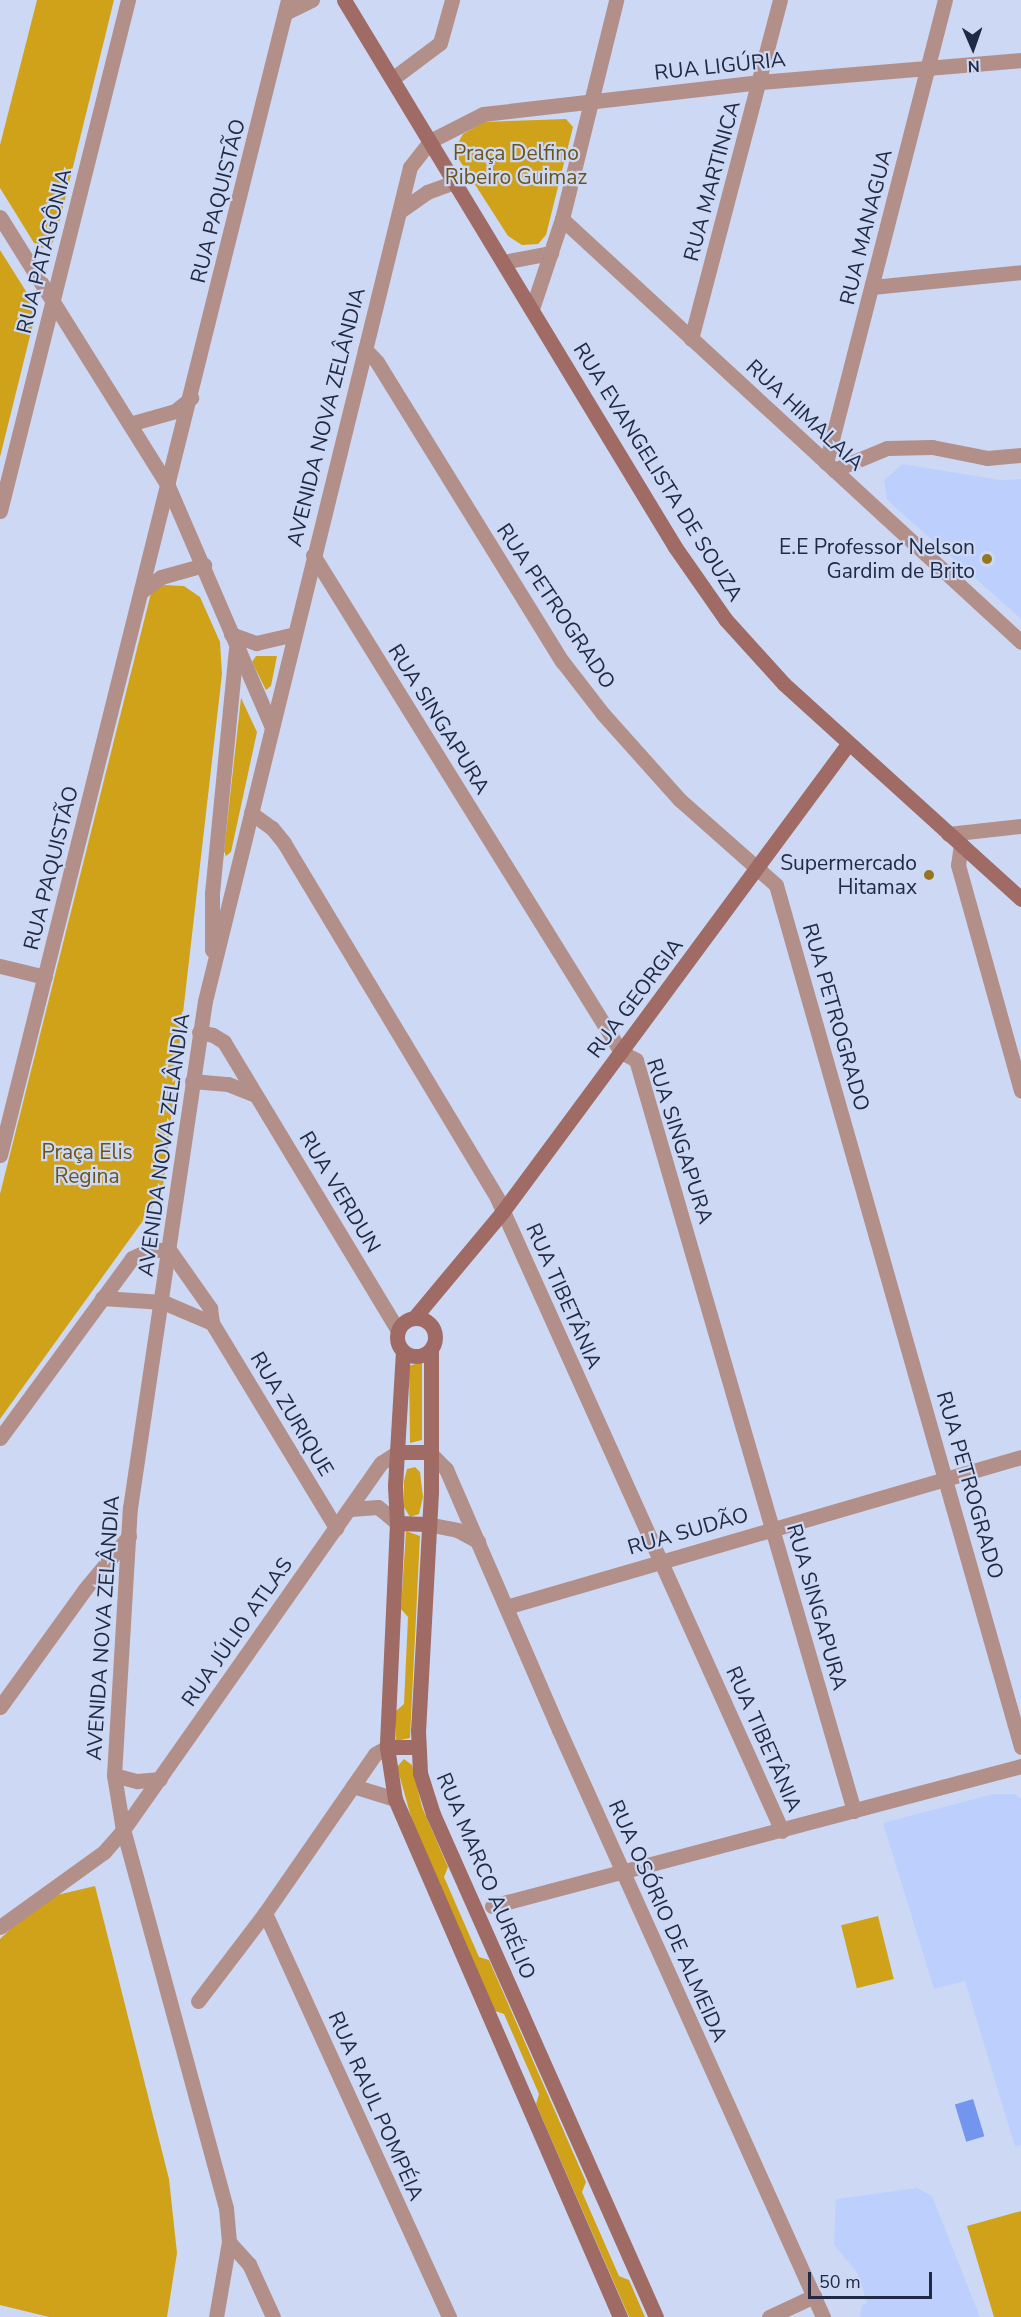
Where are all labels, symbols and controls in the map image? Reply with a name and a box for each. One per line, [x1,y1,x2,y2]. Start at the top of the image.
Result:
north arrow [943,18,1003,78]
street label: RUA LIGÚRIA [653,47,787,85]
text: N [967,55,980,77]
street label: RUA MARTINICA [678,98,746,264]
street label: RUA PAQUISTÃO [185,116,251,286]
park label: Praça Delfino Ribeiro Guimaz [445,140,587,190]
street label: RUA MANAGUA [834,147,898,307]
street label: RUA PATAGÔNIA [11,166,77,336]
street label: AVENIDA NOVA ZELÂNDIA [282,285,370,549]
street label: RUA EVANGELISTA DE SOUZA [568,338,748,606]
street label: RUA HIMALAIA [741,354,869,476]
street label: RUA PETROGRADO [491,519,621,693]
place label: E.E Professor Nelson Gardim de Brito [779,534,975,584]
marker: E.E Professor Nelson Gardim de Brito [980,552,994,566]
street label: RUA SINGAPURA [383,639,495,799]
street label: RUA PAQUISTÃO [18,783,84,953]
place label: Supermercado Hitamax [780,850,917,900]
marker: Supermercado Hitamax [922,868,936,882]
street label: RUA PETROGRADO [797,920,875,1114]
street label: RUA GEORGIA [582,933,688,1063]
street label: AVENIDA NOVA ZELÂNDIA [133,1012,195,1278]
street label: RUA SINGAPURA [641,1055,719,1227]
street label: RUA VERDUN [294,1127,386,1257]
park label: Praça Elis Regina [41,1139,133,1189]
street label: RUA TIBETÂNIA [521,1219,607,1373]
street label: RUA ZURIQUE [245,1347,339,1481]
street label: RUA PETROGRADO [931,1388,1009,1582]
street label: AVENIDA NOVA ZELÂNDIA [81,1495,125,1761]
street label: RUA SUDÃO [625,1502,751,1560]
street label: RUA SINGAPURA [781,1521,853,1693]
street label: RUA JÚLIO ATLAS [176,1553,298,1711]
street label: RUA TIBETÂNIA [721,1662,807,1816]
street label: RUA MARCO AURÉLIO [431,1769,541,1983]
street label: RUA OSÓRIO DE ALMEIDA [603,1796,733,2046]
street label: RUA RAUL POMPÉIA [323,2007,429,2205]
scale bar [811,2260,936,2298]
text: 50 m [819,2270,861,2294]

